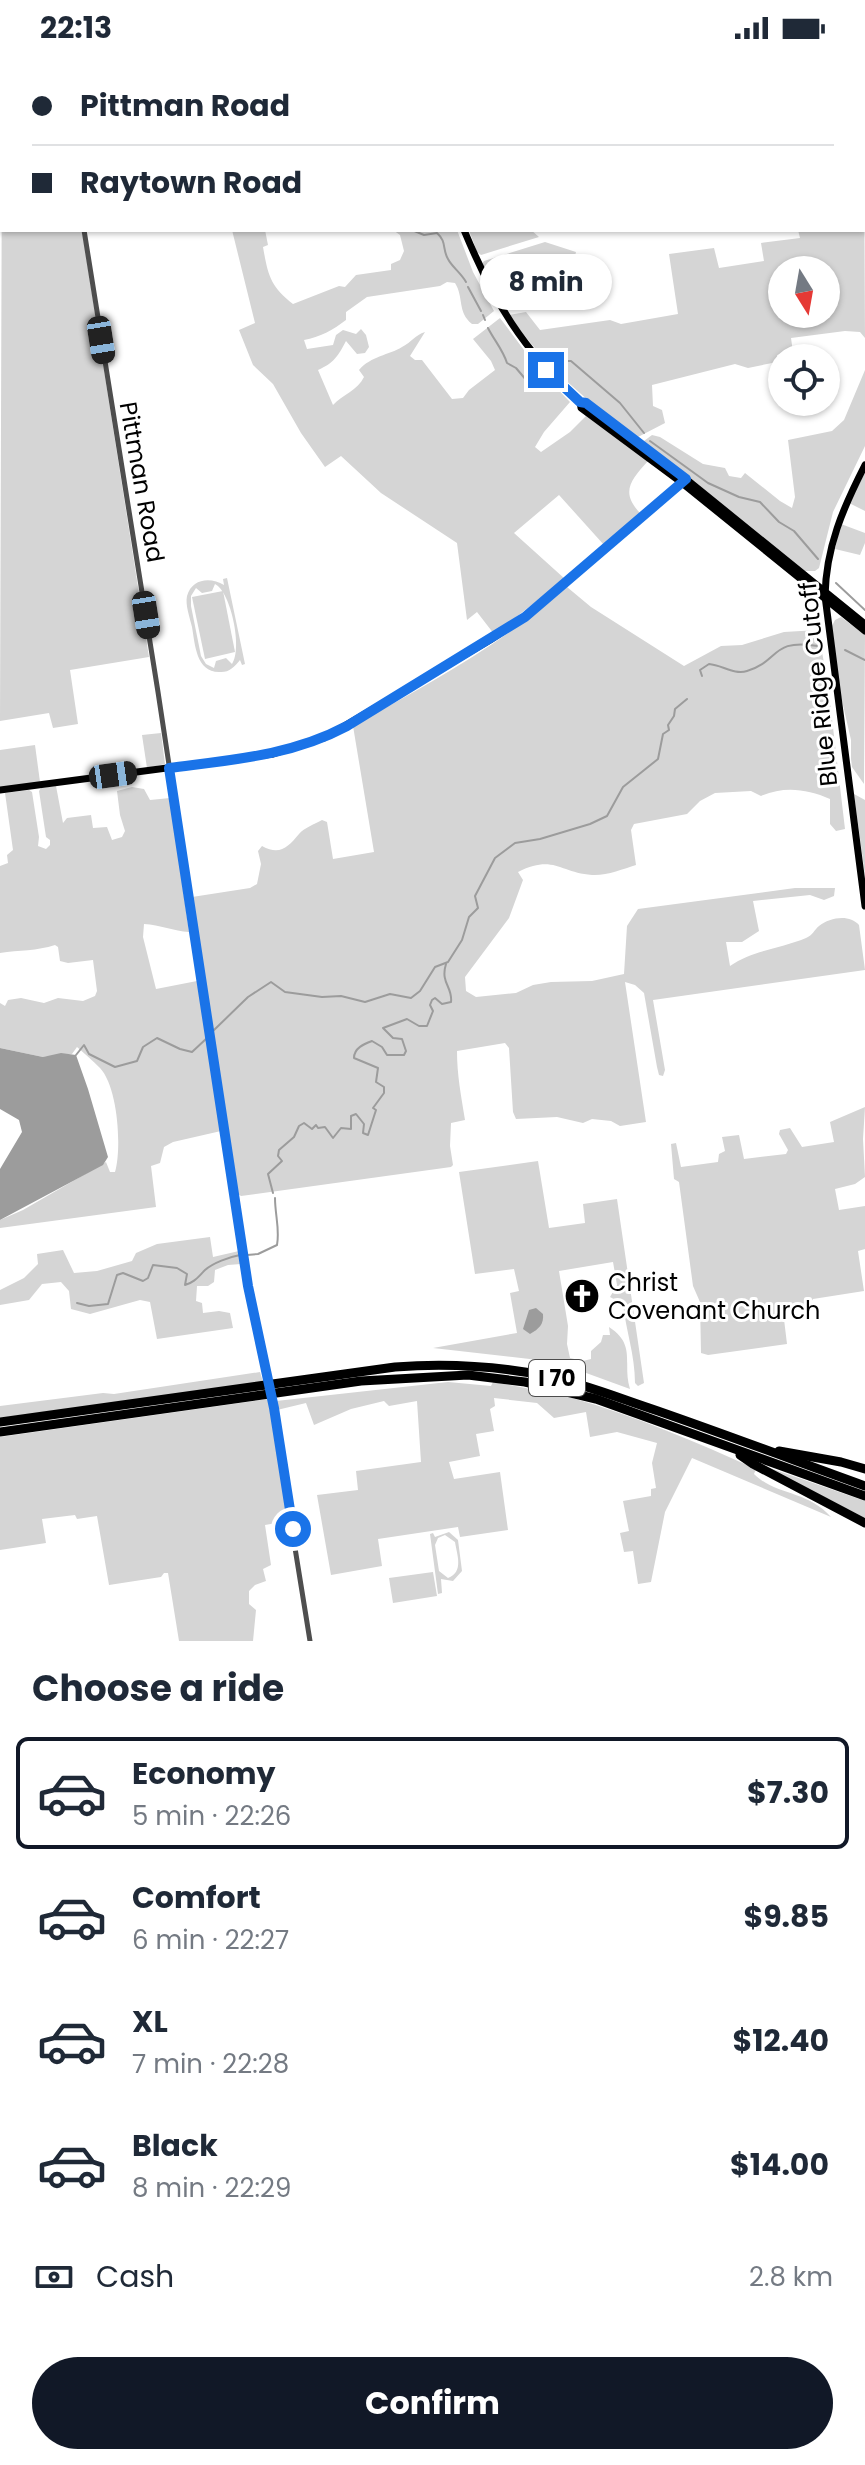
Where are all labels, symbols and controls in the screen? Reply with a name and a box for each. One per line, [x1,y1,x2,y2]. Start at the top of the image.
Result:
text: 22:13 [40,6,112,49]
text: Pittman Road [80,84,290,127]
text: Raytown Road [80,161,302,204]
callout: 8 min [480,254,612,310]
north arrow [768,256,840,328]
map controls [768,256,840,416]
text: 8 min [508,264,584,300]
car [85,314,117,366]
button: locate [768,344,840,416]
route end [528,352,564,388]
street label: Pittman Road [112,399,172,565]
street label: Blue Ridge Cutoff [791,580,845,788]
car [130,589,162,641]
car [88,760,138,790]
place label: Christ Covenant Church [608,1266,820,1327]
church icon: Christ Covenant Church [563,1277,601,1315]
road number: I 70 [529,1360,585,1396]
route start [275,1511,311,1547]
text: Choose a ride [32,1663,284,1714]
text: Economy [132,1752,276,1795]
icon: car [36,1757,108,1829]
text: $7.30 [747,1771,829,1814]
text: 5 min · 22:26 [132,1798,291,1834]
text: Comfort [132,1876,261,1919]
icon: car [36,1881,108,1953]
text: $9.85 [743,1895,829,1938]
text: 6 min · 22:27 [132,1922,289,1958]
text: XL [132,2000,168,2043]
icon: car [36,2005,108,2077]
text: $12.40 [733,2019,829,2062]
text: 7 min · 22:28 [132,2046,289,2082]
text: Black [132,2124,218,2167]
icon: car [36,2129,108,2201]
text: $14.00 [730,2143,829,2186]
text: 8 min · 22:29 [132,2170,291,2206]
icon: cash [32,2255,76,2299]
text: Cash [96,2255,174,2298]
text: 2.8 km [749,2259,833,2295]
button: Confirm [32,2357,833,2449]

